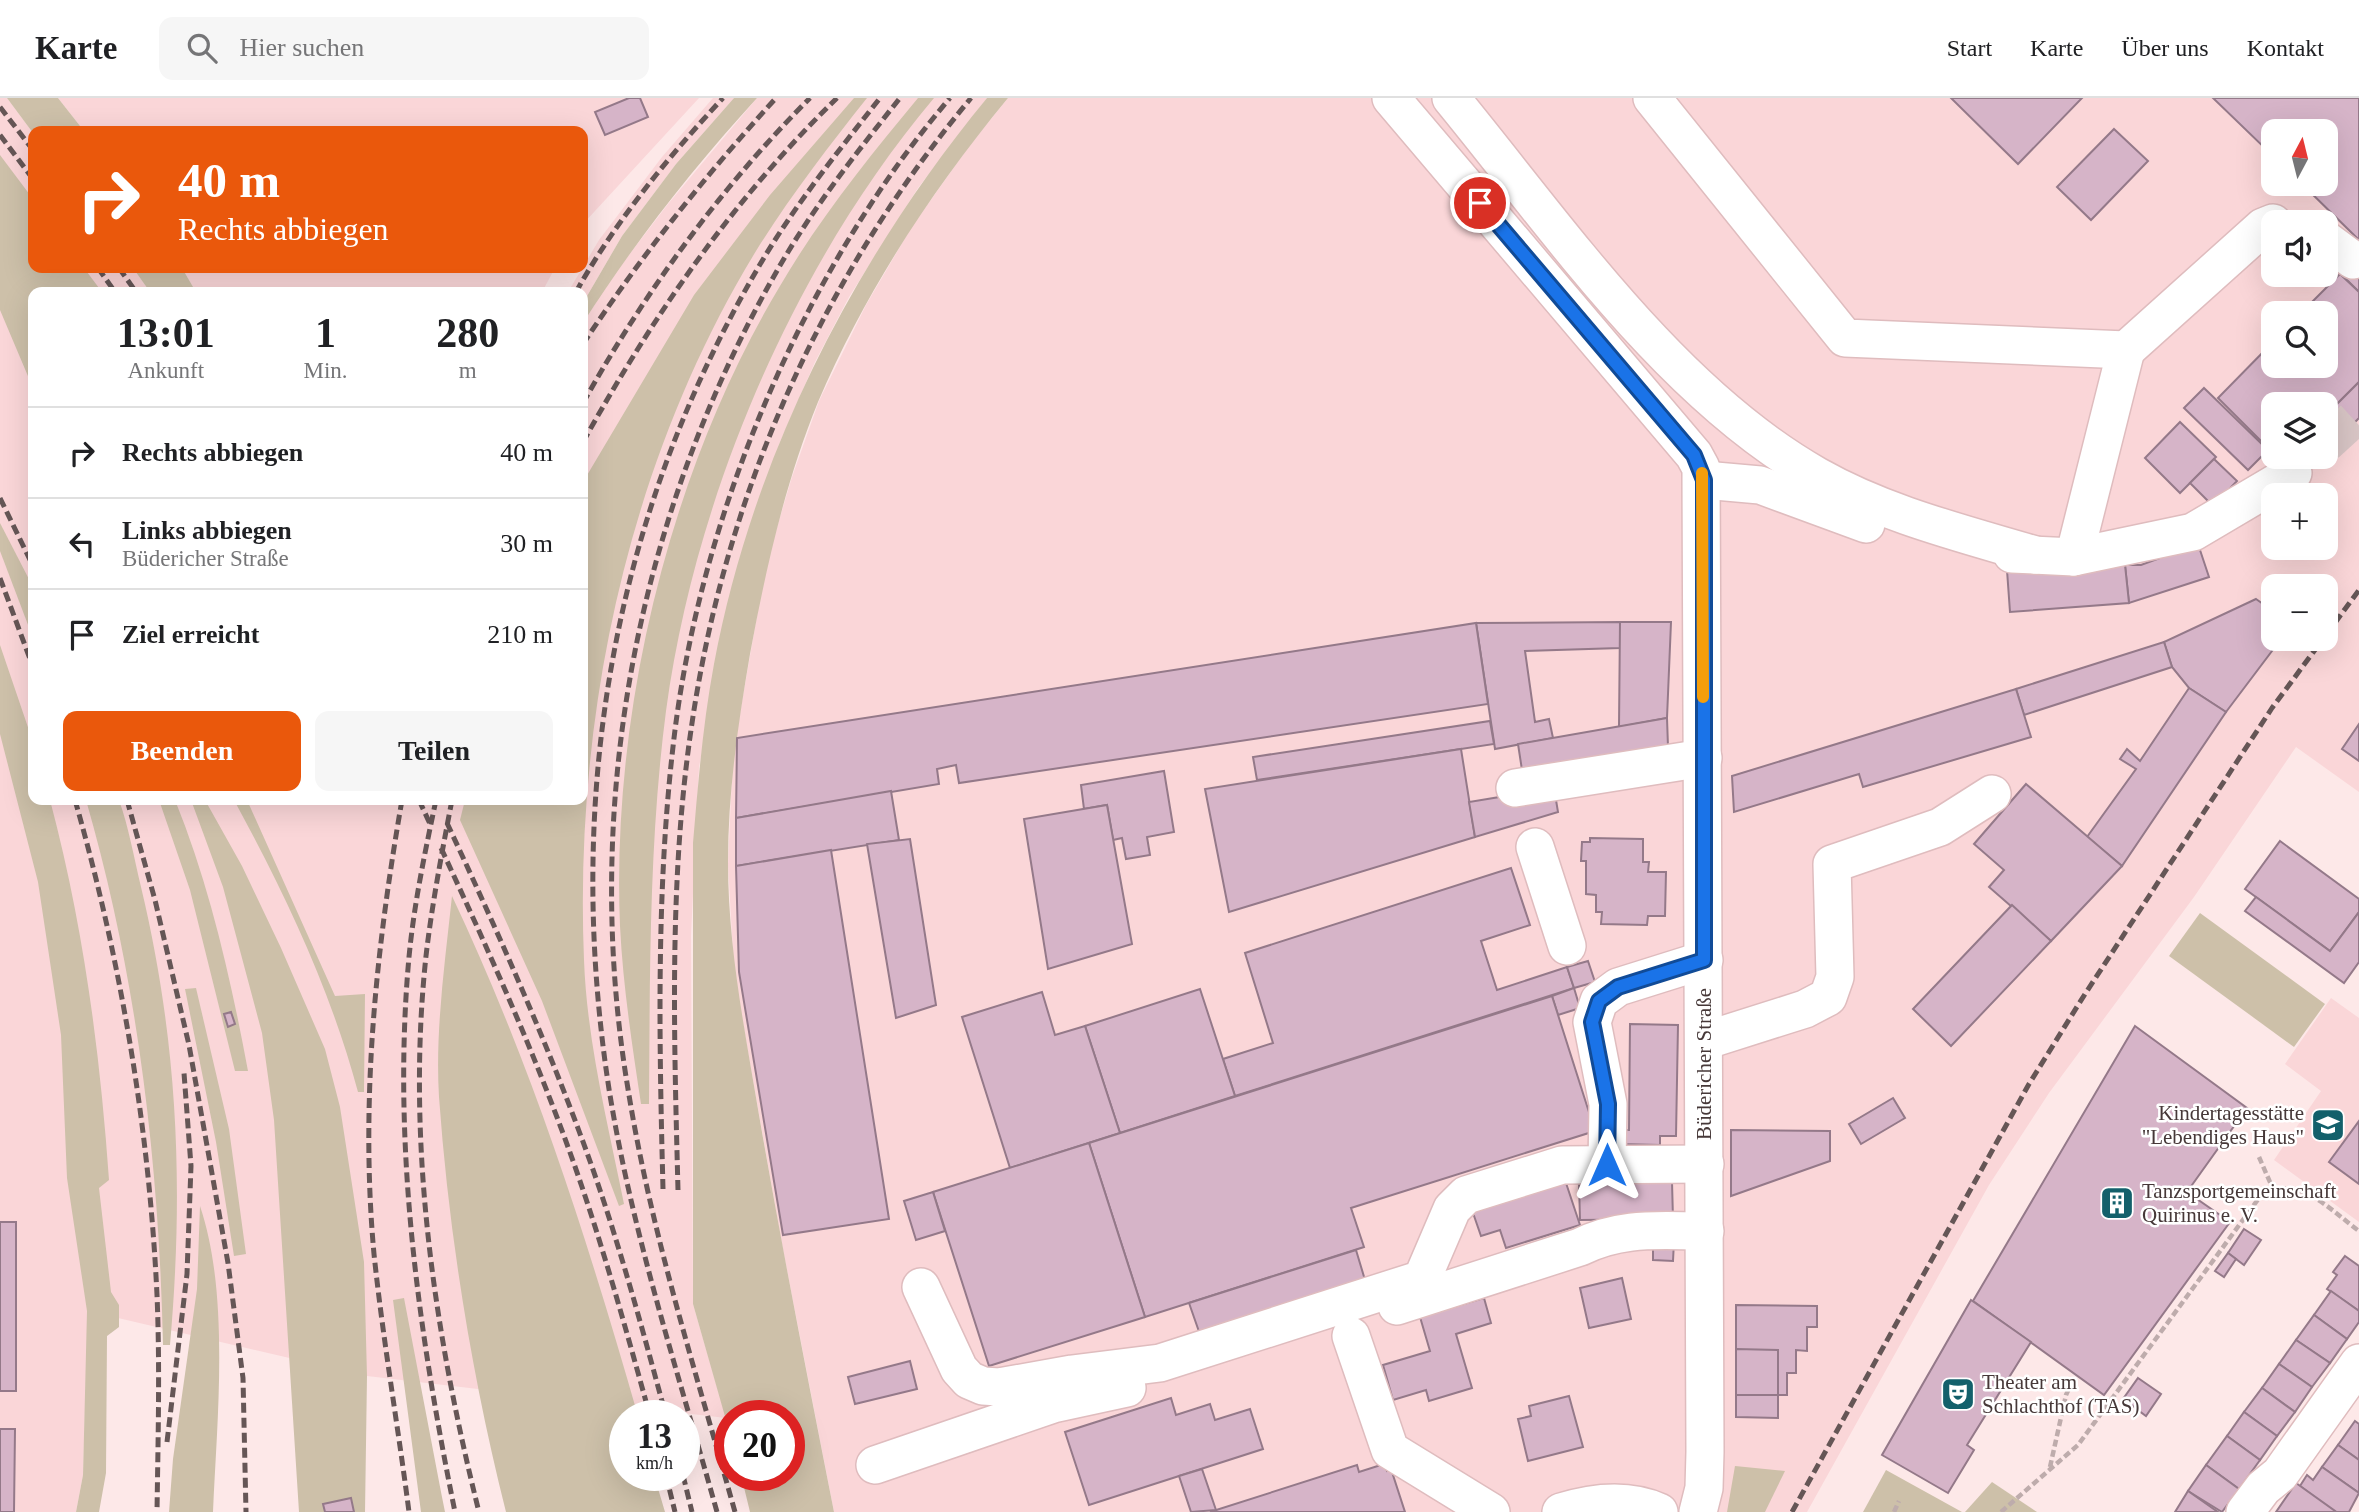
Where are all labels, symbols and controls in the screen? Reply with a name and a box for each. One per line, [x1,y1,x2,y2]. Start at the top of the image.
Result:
search box [159,17,649,80]
icon: search [183,29,221,67]
text: Karte [35,30,117,66]
text: Hier suchen [239,33,364,62]
text: Start [1947,35,1992,61]
text: Karte [2030,35,2083,61]
text: Über uns [2121,35,2209,61]
text: Kontakt [2247,35,2324,61]
north arrow [2261,119,2338,196]
map controls [2261,119,2338,651]
text: 40 m [178,153,280,208]
icon: right [63,154,154,245]
pin [1450,173,1510,233]
icon: arrive [1461,184,1499,222]
button: sound [2261,210,2338,287]
text: Rechts abbiegen [178,211,389,247]
button: search [2261,301,2338,378]
text: 13:01 [117,310,215,356]
text: 1 [315,310,336,356]
text: 280 [436,310,499,356]
text: Ankunft [127,358,204,383]
text: Min. [303,358,348,383]
text: m [459,358,477,383]
button: layers [2261,392,2338,469]
icon: right [63,434,101,472]
text: Rechts abbiegen [122,438,303,467]
text: 40 m [500,438,553,467]
button: + [2261,483,2338,560]
text: Links abbiegen [122,516,292,545]
icon: left [63,525,101,563]
text: 30 m [500,529,553,558]
text: Büdericher Straße [122,546,289,571]
button: − [2261,574,2338,651]
icon: arrive [63,616,101,654]
text: Ziel erreicht [122,620,259,649]
text: 210 m [487,620,553,649]
button: Beenden [63,711,301,791]
button: Teilen [315,711,553,791]
street label: Büdericher Straße [1692,988,1716,1140]
place label: Kindertagesstätte "Lebendiges Haus" [2142,1101,2304,1149]
school or university icon: Kindertagesstätte "Lebendiges Haus" [2309,1106,2347,1144]
position arrow [1570,1128,1644,1202]
place label: Tanzsportgemeinschaft Quirinus e. V. [2142,1179,2337,1227]
building icon: Tanzsportgemeinschaft Quirinus e. V. [2098,1184,2136,1222]
place label: Theater am Schlachthof (TAS) [1982,1370,2140,1418]
theatre icon: Theater am Schlachthof (TAS) [1939,1375,1977,1413]
speed limit sign: 20 [714,1400,805,1491]
text: 13 [637,1417,672,1456]
text: km/h [636,1453,673,1473]

